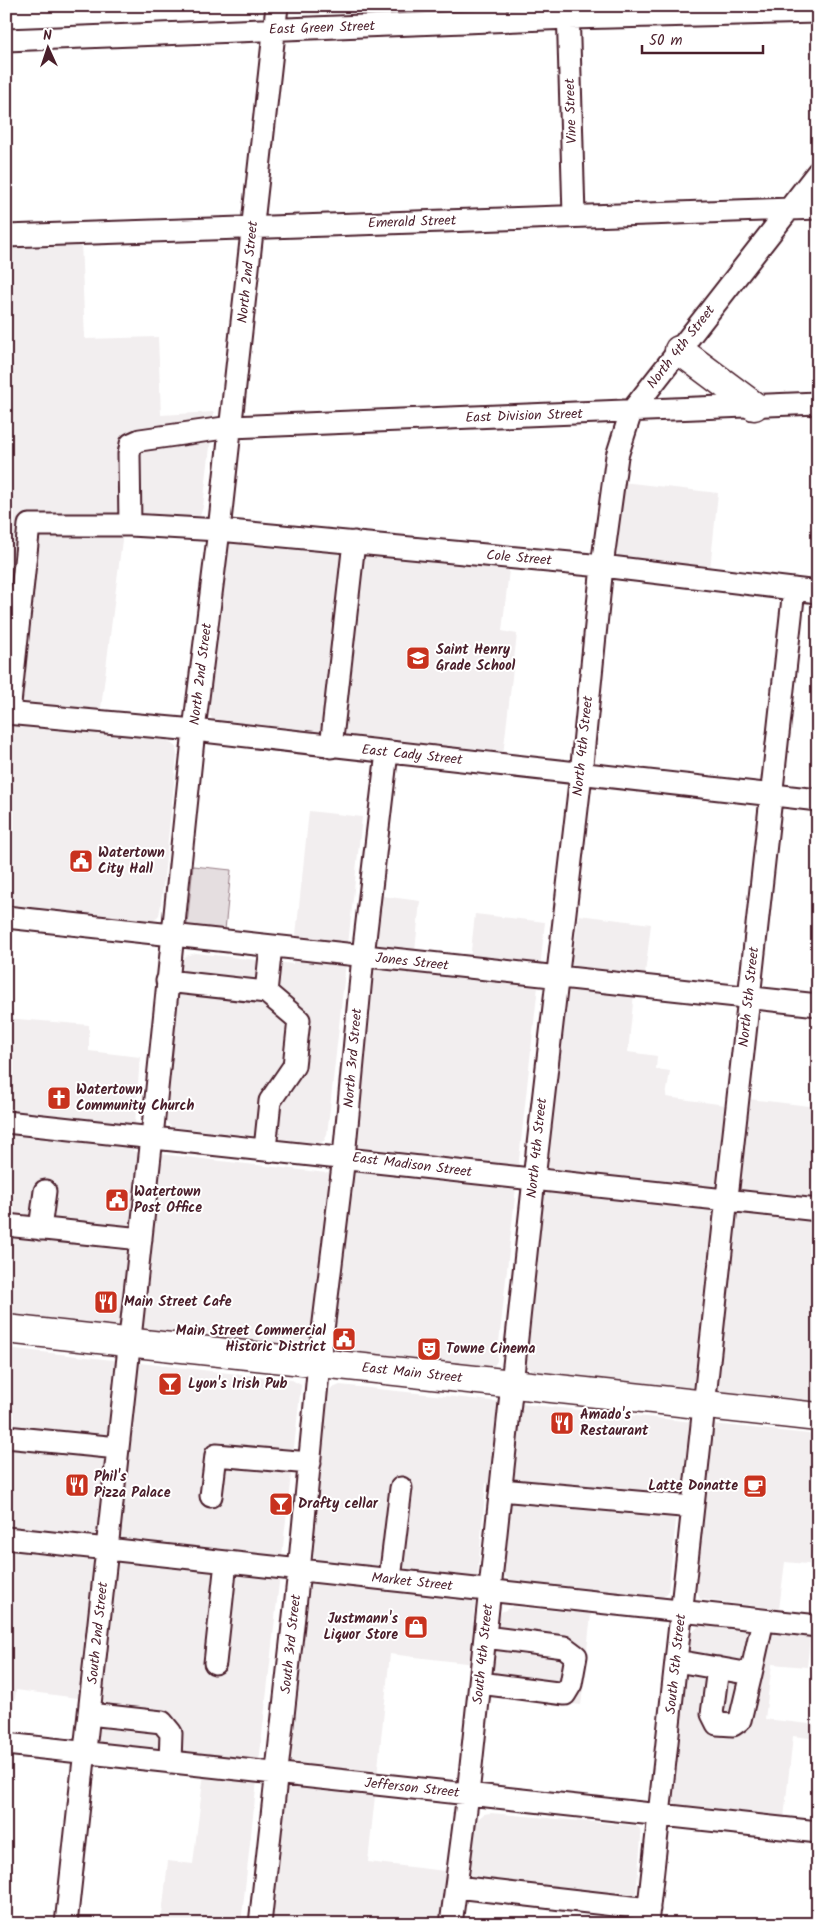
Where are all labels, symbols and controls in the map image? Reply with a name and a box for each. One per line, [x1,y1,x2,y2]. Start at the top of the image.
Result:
street label: East Green Street [269,15,376,41]
north arrow [22,22,72,72]
scale bar [642,22,763,54]
text: N [42,25,53,47]
text: 50 m [649,29,683,53]
street label: Vine Street [559,77,583,144]
street label: Emerald Street [367,209,457,235]
street label: North 2nd Street [232,219,264,324]
street label: North 4th Street [641,300,721,393]
street label: East Division Street [465,403,584,429]
street label: Cole Street [485,544,553,572]
street label: North 2nd Street [184,621,218,726]
place label: Saint Henry Grade School [436,639,516,677]
school or university icon: Saint Henry Grade School [405,645,431,671]
street label: North 4th Street [567,694,599,797]
street label: East Cady Street [360,739,464,771]
place label: Watertown City Hall [98,842,165,880]
public building icon: Watertown City Hall [68,848,94,874]
street label: North 5th Street [733,945,765,1048]
street label: Jones Street [374,947,450,977]
street label: North 3rd Street [338,1007,368,1109]
place label: Watertown Community Church [76,1079,194,1117]
church icon: Watertown Community Church [46,1085,72,1111]
street label: North 4th Street [521,1096,553,1199]
street label: East Madison Street [351,1147,474,1183]
place label: Watertown Post Office [134,1181,202,1219]
public building icon: Watertown Post Office [104,1187,130,1213]
restaurant icon: Main Street Cafe [93,1289,119,1315]
place label: Main Street Cafe [124,1291,232,1313]
place label: Main Street Commercial Historic District [176,1320,327,1358]
public building icon: Main Street Commercial Historic District [331,1326,357,1352]
theatre icon: Towne Cinema [416,1336,442,1362]
place label: Towne Cinema [446,1338,535,1360]
street label: East Main Street [360,1357,464,1389]
bar icon: Lyon's Irish Pub [157,1371,183,1397]
place label: Lyon's Irish Pub [188,1373,287,1395]
place label: Amado's Restaurant [580,1404,649,1442]
restaurant icon: Amado's Restaurant [549,1410,575,1436]
place label: Phil's Pizza Palace [94,1466,171,1504]
restaurant icon: Phil's Pizza Palace [64,1472,90,1498]
cafe icon: Latte Donatte [742,1473,768,1499]
place label: Latte Donatte [648,1475,738,1497]
bar icon: Drafty cellar [268,1491,294,1517]
place label: Drafty cellar [298,1493,379,1515]
street label: Market Street [370,1567,454,1597]
street label: South 2nd Street [82,1580,114,1685]
street label: South 3rd Street [275,1593,307,1695]
street label: South 4th Street [467,1602,499,1705]
place label: Justmann's Liquor Store [323,1608,398,1646]
street label: South 5th Street [660,1612,692,1715]
shop icon: Justmann's Liquor Store [403,1614,429,1640]
street label: Jefferson Street [364,1772,461,1804]

